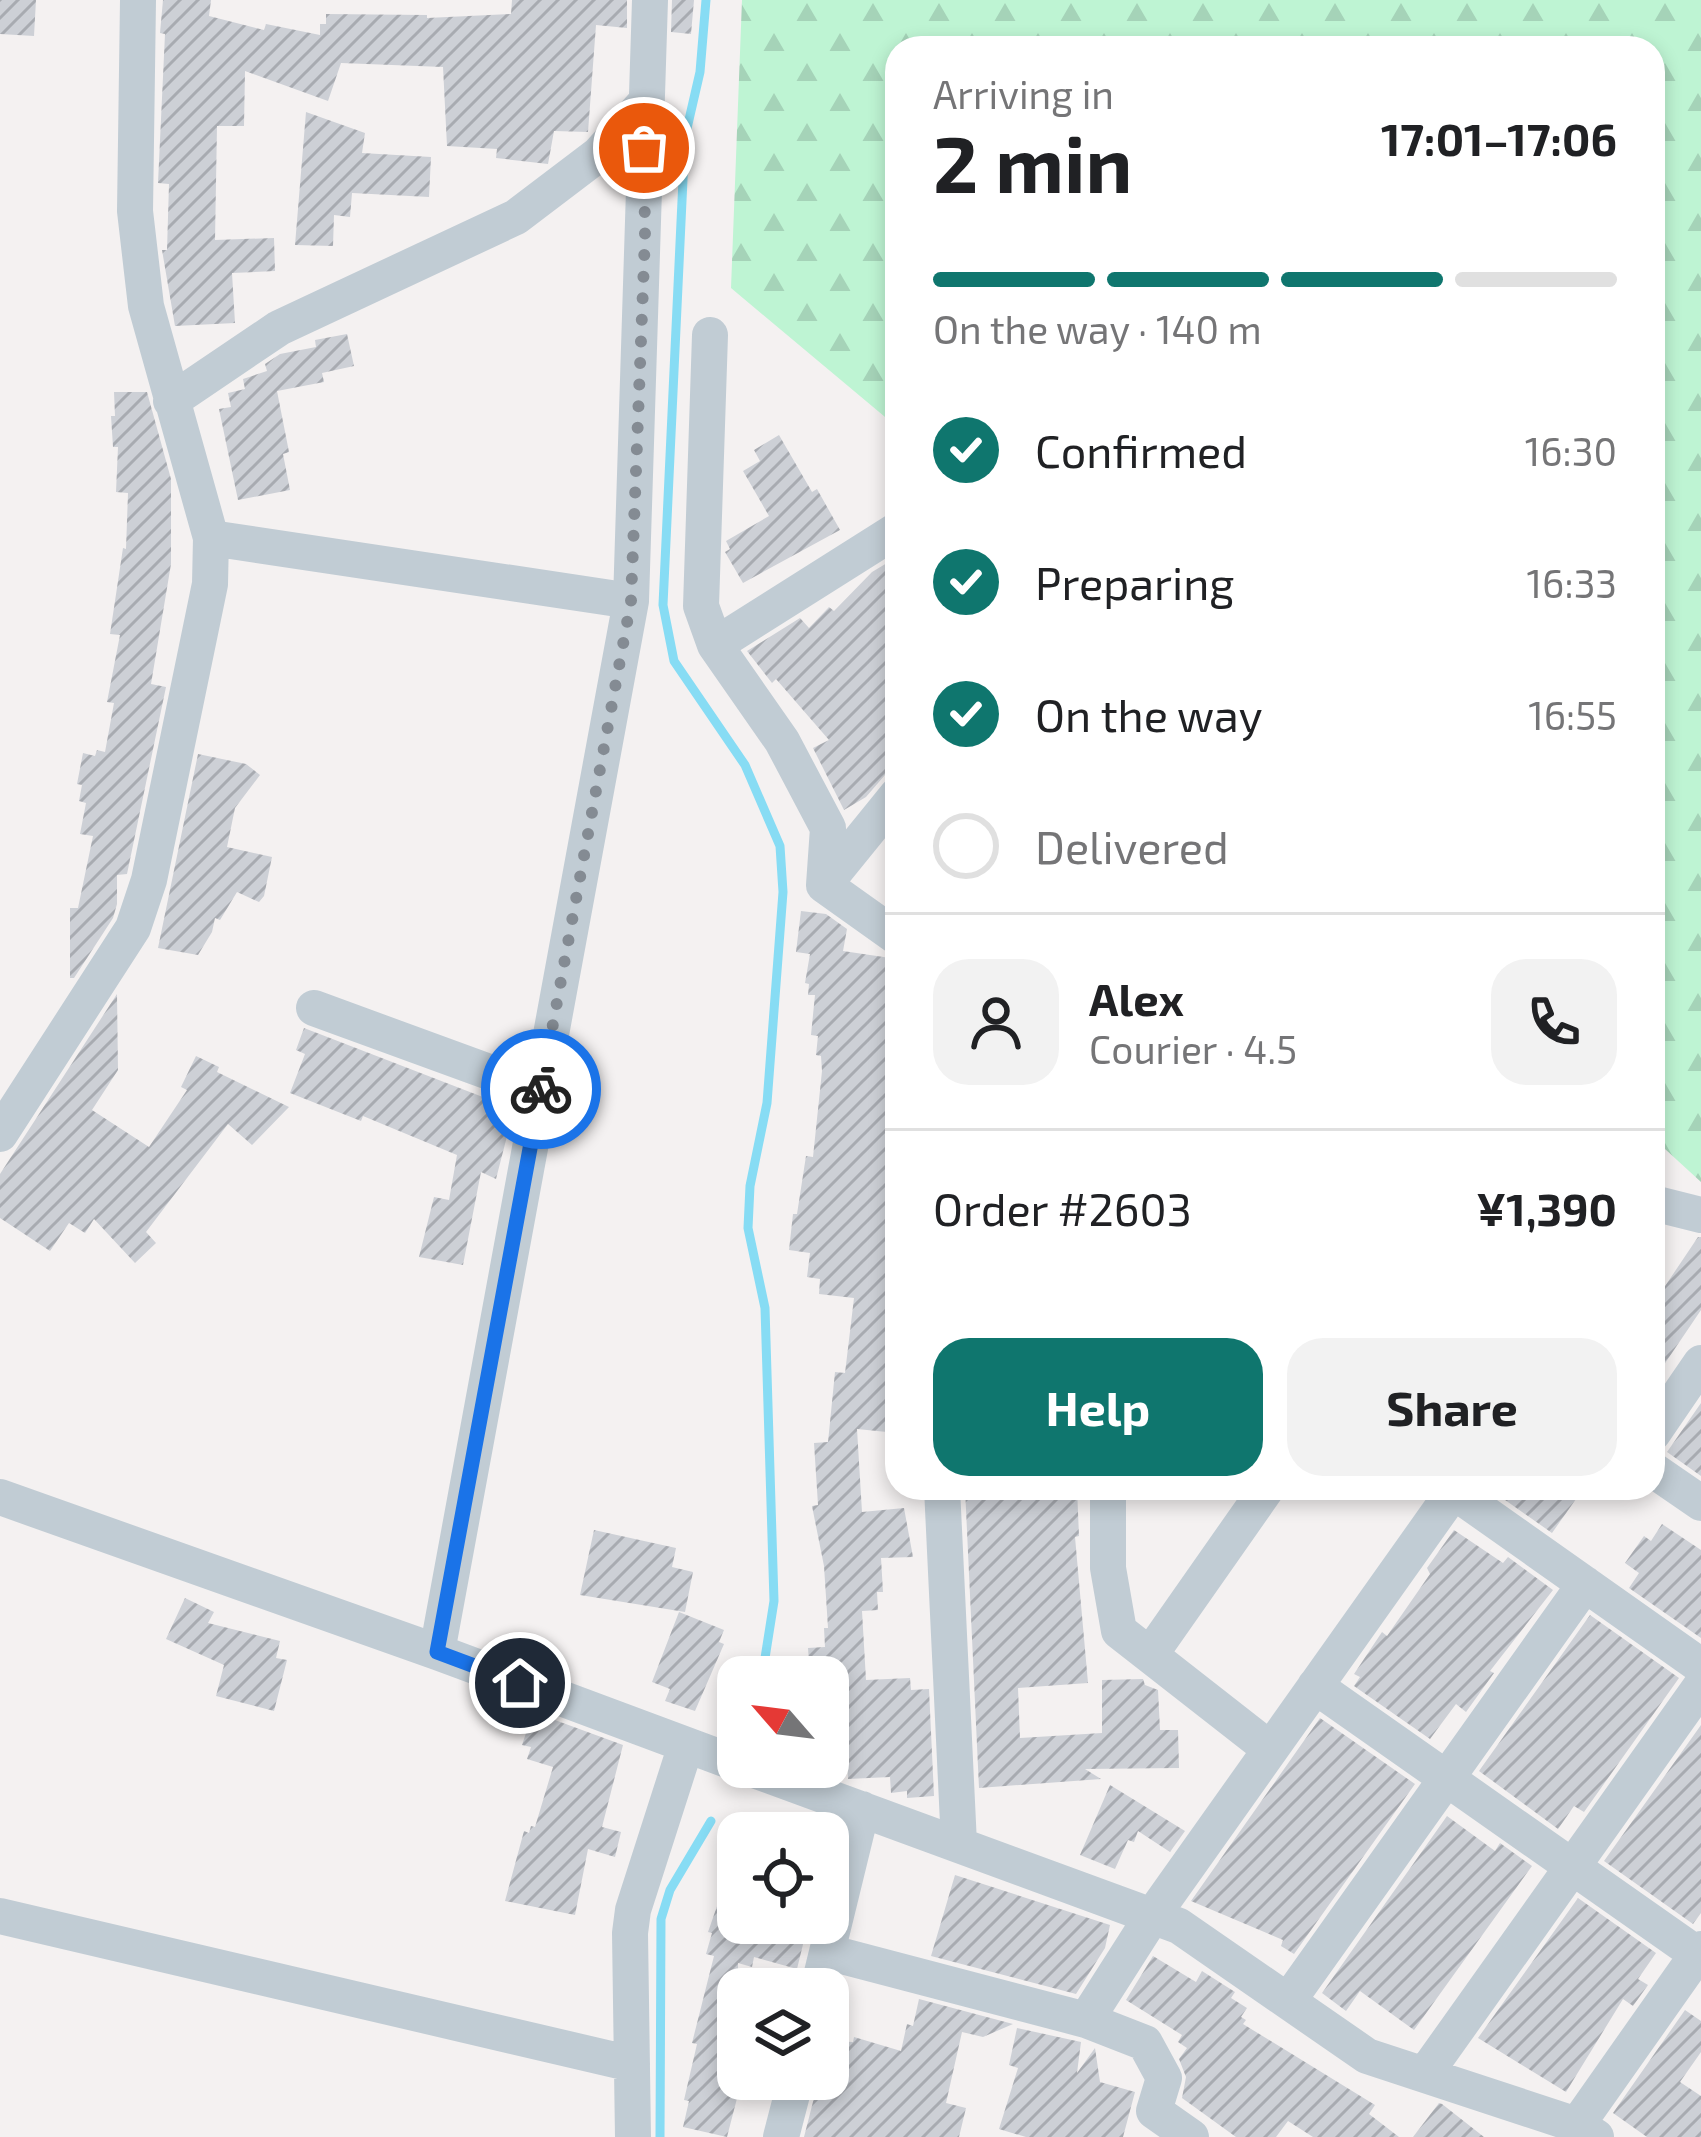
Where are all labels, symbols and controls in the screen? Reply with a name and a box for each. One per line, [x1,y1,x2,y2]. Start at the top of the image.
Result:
text: Arriving in [933,70,1114,117]
pin [593,97,695,199]
text: 17:01–17:06 [1381,111,1617,165]
icon: bag [611,115,677,181]
text: 2 min [933,115,1132,209]
text: On the way · 140 m [933,305,1262,352]
icon: check [933,417,999,483]
text: Confirmed [1035,423,1247,477]
text: 16:30 [1525,427,1617,474]
icon: check [933,549,999,615]
text: Preparing [1035,555,1234,609]
text: 16:33 [1527,559,1617,606]
icon: check [933,681,999,747]
text: On the way [1035,687,1262,741]
text: 16:55 [1528,691,1617,738]
text: Delivered [1035,819,1229,873]
button: person [933,959,1059,1085]
button: phone [1491,959,1617,1085]
text: Alex [1089,971,1184,1025]
text: Courier · 4.5 [1089,1025,1297,1072]
courier [481,1029,601,1149]
icon: bike [508,1056,574,1122]
text: Order #2603 [933,1181,1192,1235]
text: ¥1,390 [1476,1181,1617,1235]
button: Help [933,1338,1263,1476]
button: Share [1287,1338,1617,1476]
pin [469,1632,571,1734]
icon: home [487,1650,553,1716]
north arrow [717,1656,849,1788]
map controls [717,1656,849,2100]
button: locate [717,1812,849,1944]
button: layers [717,1968,849,2100]

